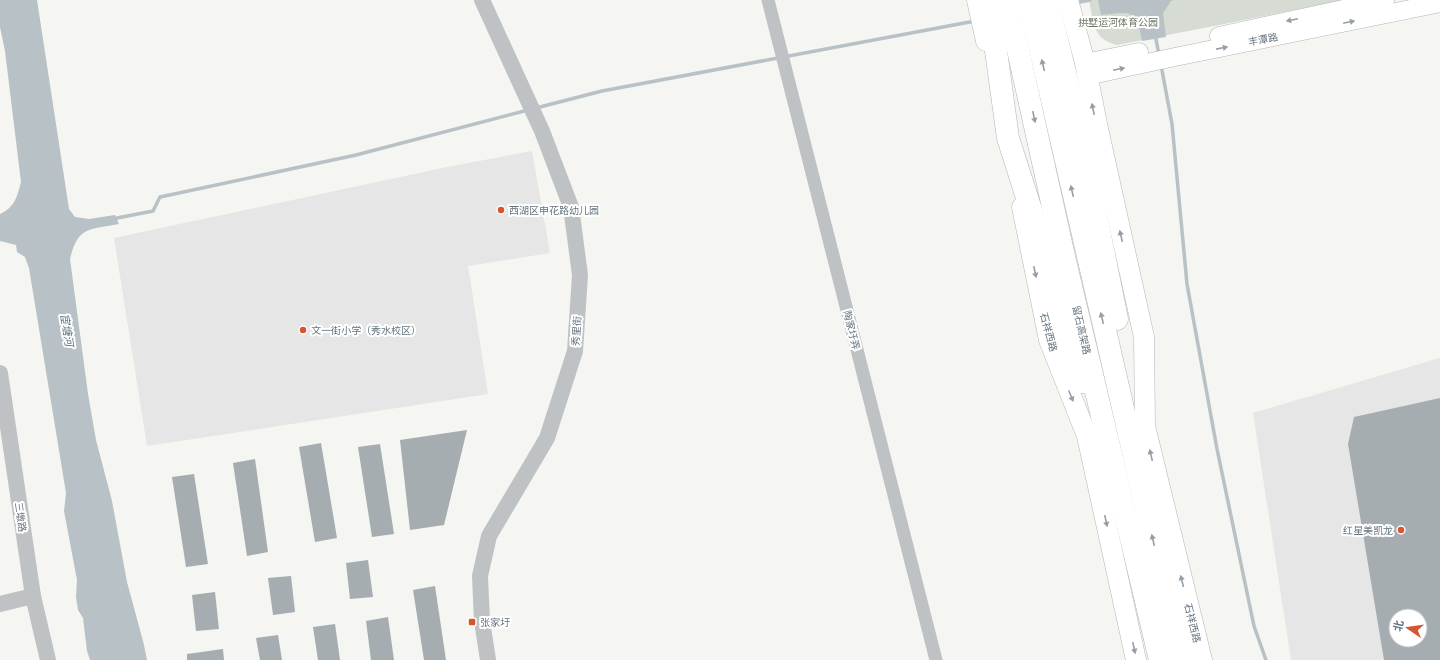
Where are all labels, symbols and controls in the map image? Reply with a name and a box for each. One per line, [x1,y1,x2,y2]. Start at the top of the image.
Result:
park label: 拱墅运河体育公园 [1078,17,1158,29]
one-way arrow [1286,17,1298,23]
one-way arrow [1343,18,1355,24]
street label: 丰潭路 [1247,31,1279,49]
one-way arrow [1215,44,1228,50]
one-way arrow [1040,58,1046,71]
one-way arrow [1113,66,1126,72]
one-way arrow [1090,103,1096,115]
one-way arrow [1031,111,1037,123]
one-way arrow [1069,185,1075,197]
marker: 西湖区申花路幼儿园 [496,205,506,215]
place label: 西湖区申花路幼儿园 [509,205,599,217]
one-way arrow [1118,230,1124,242]
one-way arrow [1032,266,1038,278]
street label: 留石高架路 [1070,305,1092,356]
street label: 陶家圩弄 [840,309,862,351]
street label: 石祥西路 [1037,311,1059,353]
one-way arrow [1098,312,1104,324]
water label: 宦塘河 [58,313,76,349]
street label: 秀里街 [570,316,584,346]
marker: 文一街小学（秀水校区） [298,325,308,335]
place label: 文一街小学（秀水校区） [311,325,421,337]
one-way arrow [1069,391,1075,403]
one-way arrow [1148,449,1154,461]
street label: 三墩路 [12,501,28,533]
one-way arrow [1103,515,1109,528]
place label: 红星美凯龙 [1343,525,1393,537]
marker: 红星美凯龙 [1396,525,1406,535]
one-way arrow [1150,534,1156,546]
one-way arrow [1179,575,1185,587]
street label: 石祥西路 [1181,602,1203,644]
north arrow [1388,608,1428,648]
marker: 张家圩 [467,617,477,627]
place label: 张家圩 [480,617,511,629]
text: 北 [1391,619,1406,633]
one-way arrow [1131,642,1137,655]

